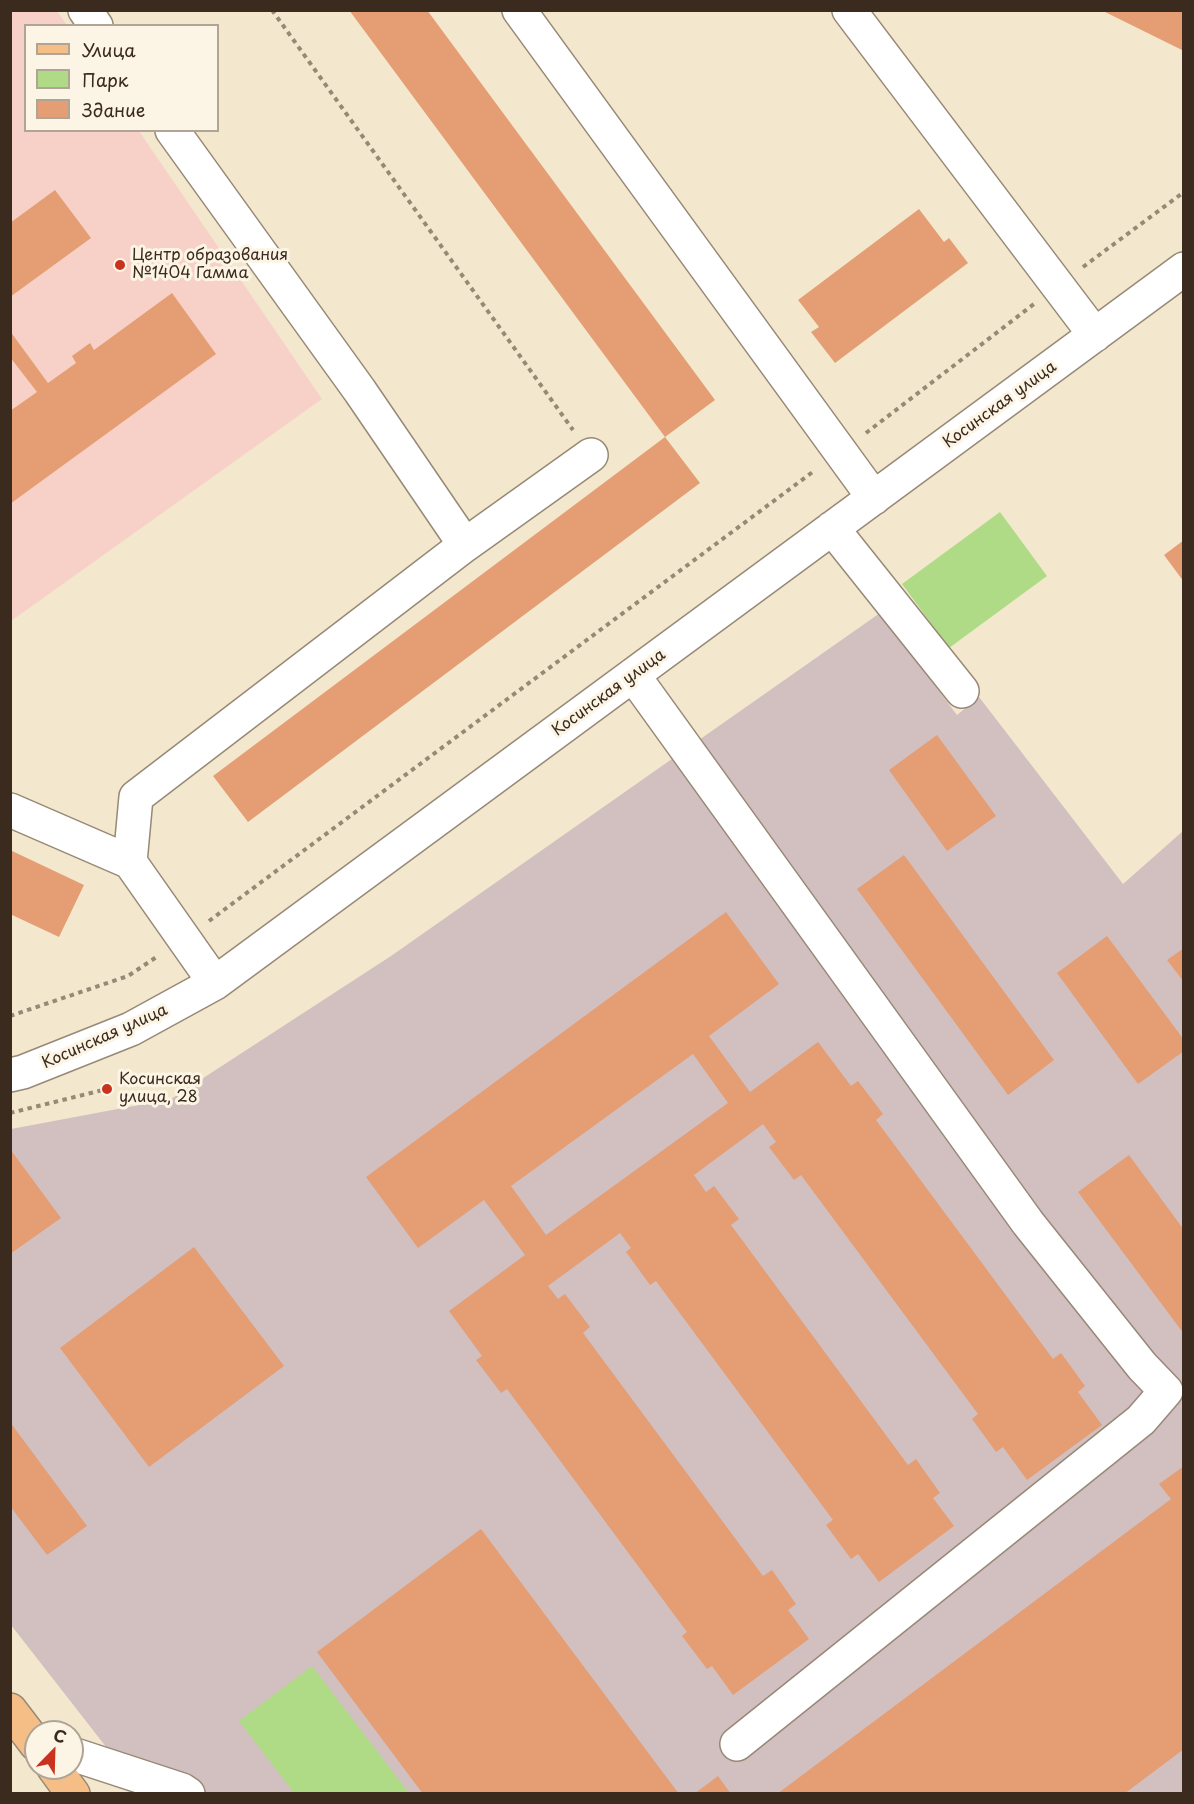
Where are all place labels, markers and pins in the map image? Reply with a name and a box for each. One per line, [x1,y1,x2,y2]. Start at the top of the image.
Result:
place label: Центр образования №1404 Гамма [132,246,288,284]
marker: Центр образования №1404 Гамма [113,258,127,272]
place label: Косинская улица, 28 [119,1070,201,1108]
marker: Косинская улица, 28 [100,1082,114,1096]

